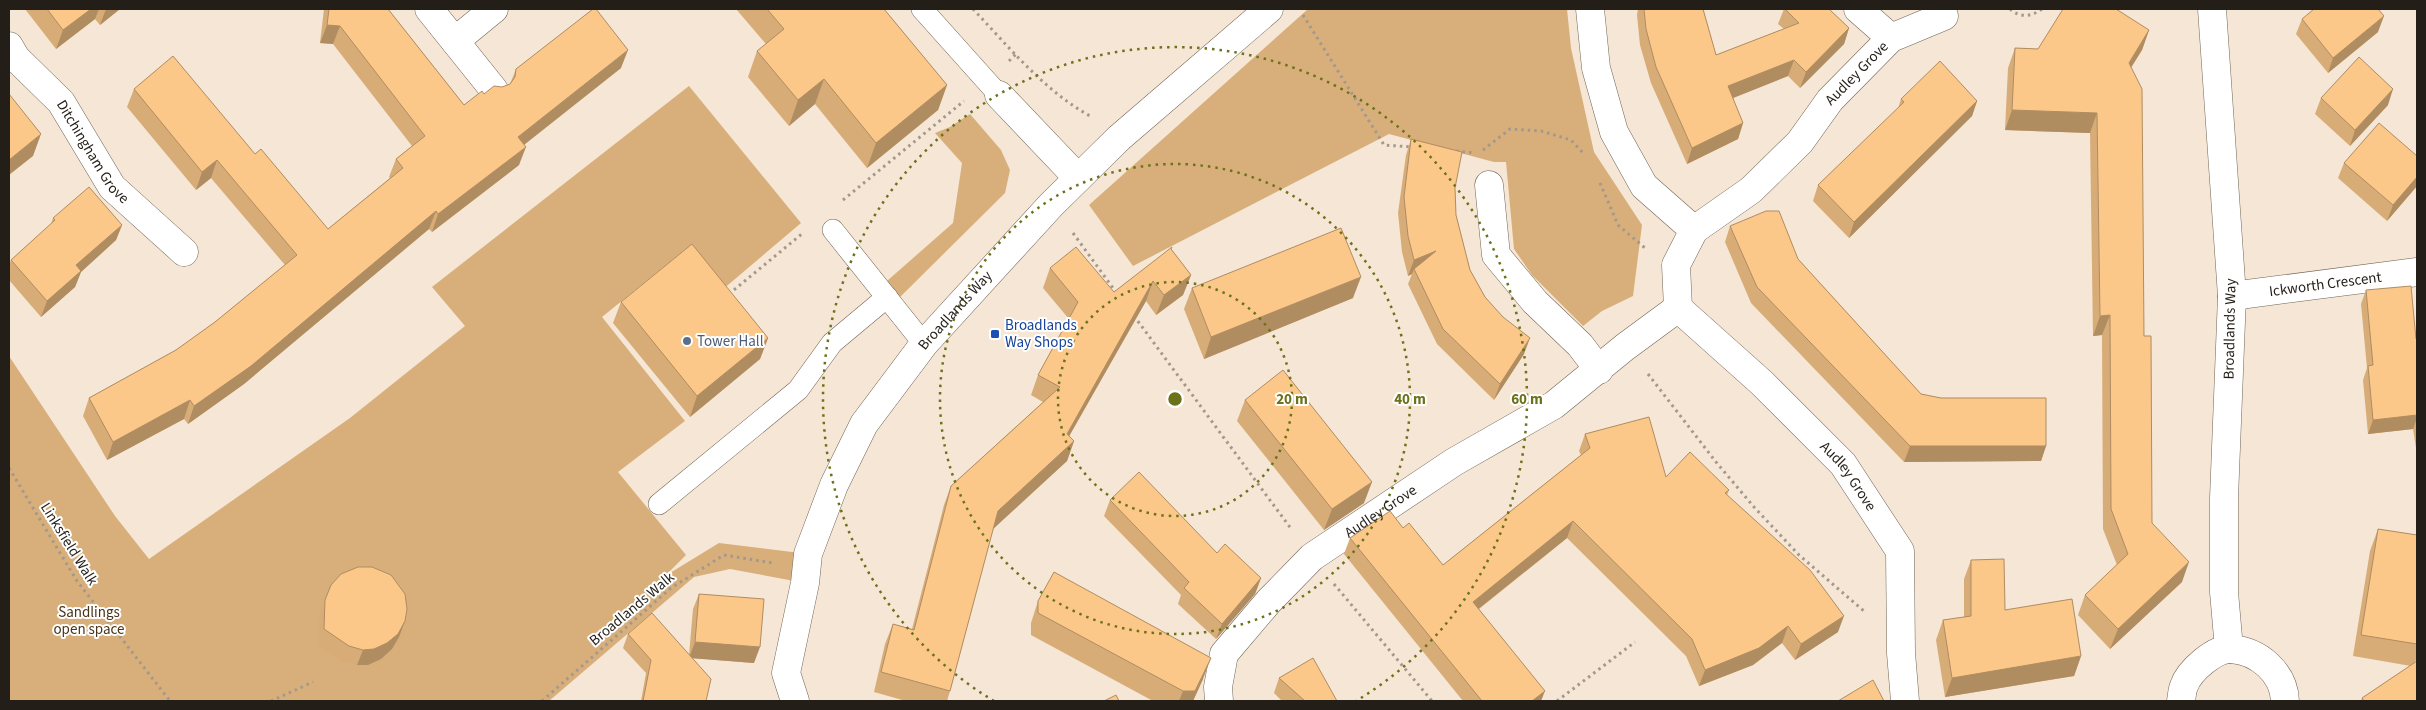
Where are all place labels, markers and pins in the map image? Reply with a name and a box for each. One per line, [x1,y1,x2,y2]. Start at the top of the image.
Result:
place label: Broadlands Way Shops [1005,315,1077,353]
marker: Broadlands Way Shops [989,328,1001,340]
place label: Tower Hall [697,331,764,352]
marker: Tower Hall [681,335,693,347]
centre of rings [1166,390,1184,408]

